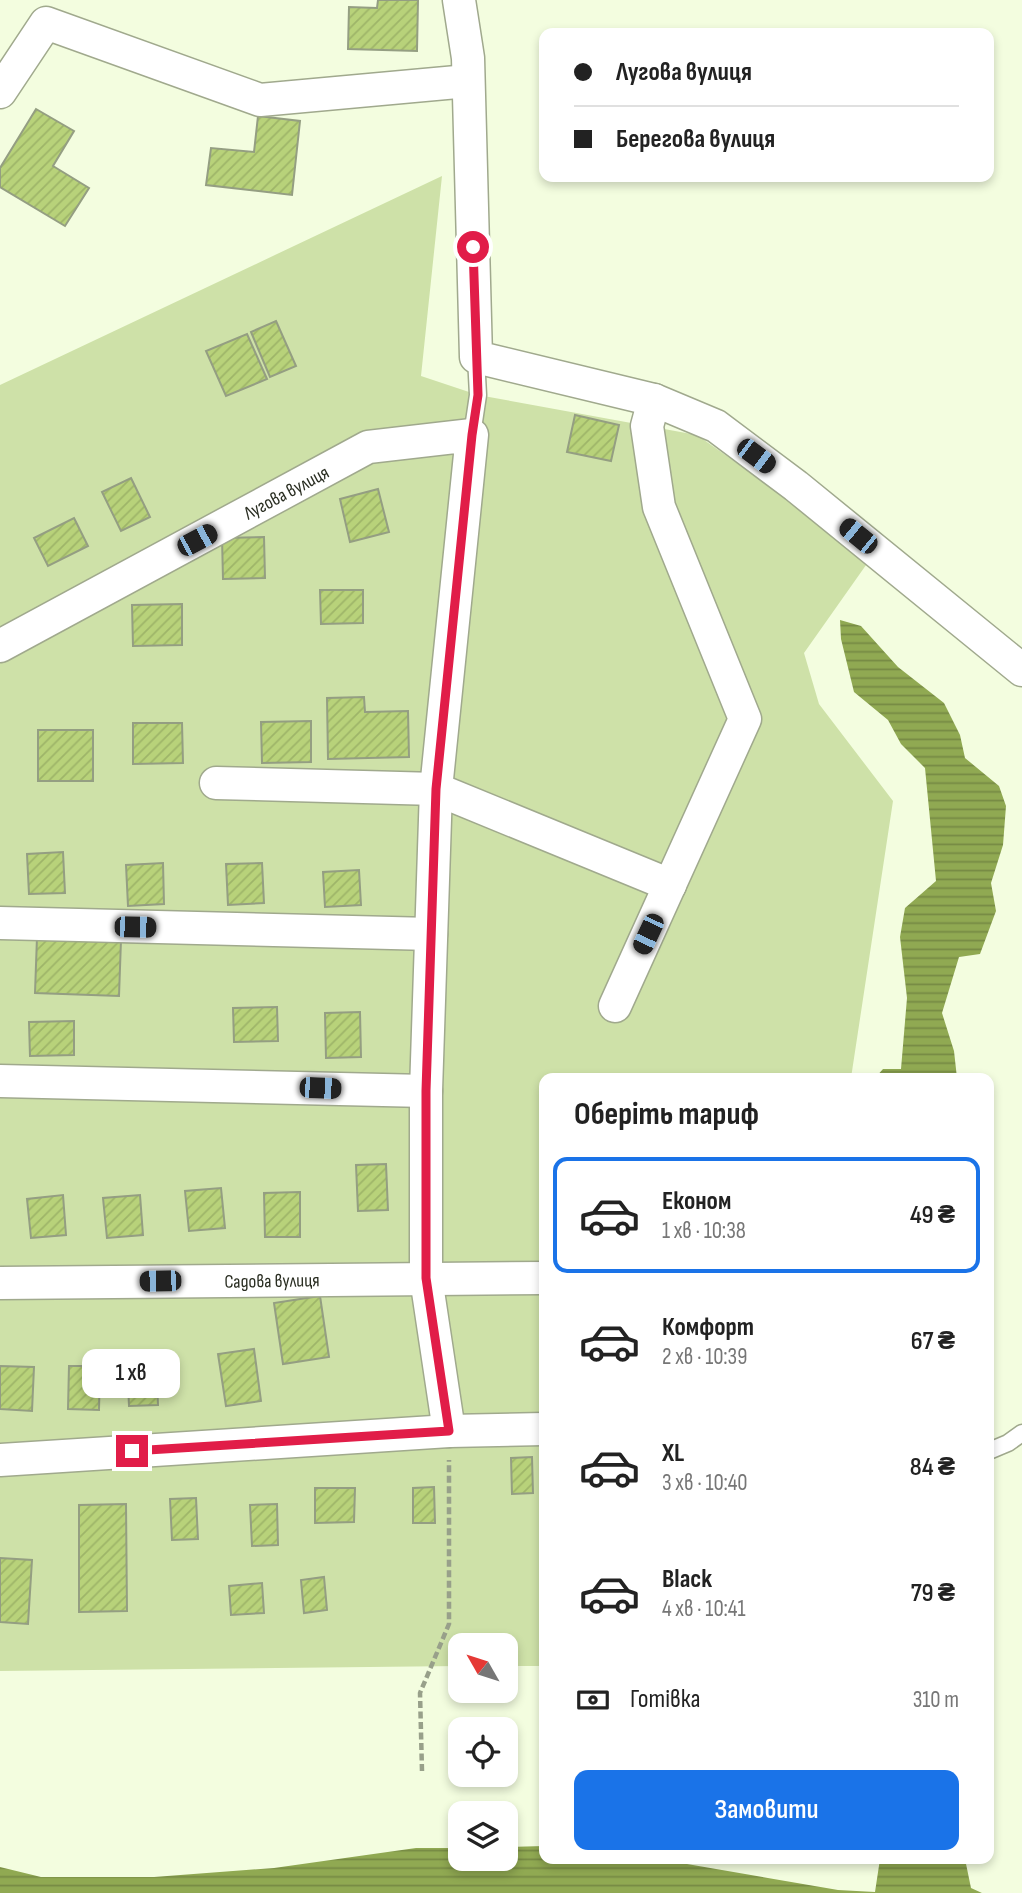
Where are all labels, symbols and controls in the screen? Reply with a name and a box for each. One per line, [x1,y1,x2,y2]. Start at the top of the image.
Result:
text: Лугова вулиця [616,57,752,88]
text: Берегова вулиця [616,124,775,155]
route start [457,231,489,263]
car [733,435,780,477]
street label: Лугова вулиця [239,461,333,526]
car [836,515,881,557]
car [174,521,221,559]
car [630,911,667,957]
car [114,916,157,938]
car [299,1077,342,1099]
text: Оберіть тариф [574,1095,759,1134]
icon: car [578,1184,641,1247]
text: Економ [662,1186,731,1217]
text: 49 ₴ [910,1200,955,1231]
text: 1 хв · 10:38 [662,1217,746,1245]
street label: Садова вулиця [224,1269,320,1294]
car [139,1270,182,1292]
icon: car [578,1310,641,1373]
text: Комфорт [662,1312,754,1343]
text: 67 ₴ [911,1326,955,1357]
text: 2 хв · 10:39 [662,1343,747,1371]
callout: 1 хв [83,1350,181,1398]
text: 1 хв [115,1359,147,1387]
route end [116,1435,148,1467]
icon: car [578,1436,641,1499]
text: XL [662,1438,684,1469]
text: 84 ₴ [910,1452,955,1483]
text: 3 хв · 10:40 [662,1469,748,1497]
icon: car [578,1562,641,1625]
text: Black [662,1564,712,1595]
text: 79 ₴ [911,1578,955,1609]
text: 4 хв · 10:41 [662,1595,745,1623]
north arrow [448,1633,518,1703]
map controls [448,1633,518,1871]
icon: cash [574,1681,612,1719]
text: Готівка [630,1684,701,1715]
text: 310 m [913,1686,959,1714]
button: locate [448,1717,518,1787]
button: Замовити [574,1770,959,1850]
button: layers [448,1801,518,1871]

